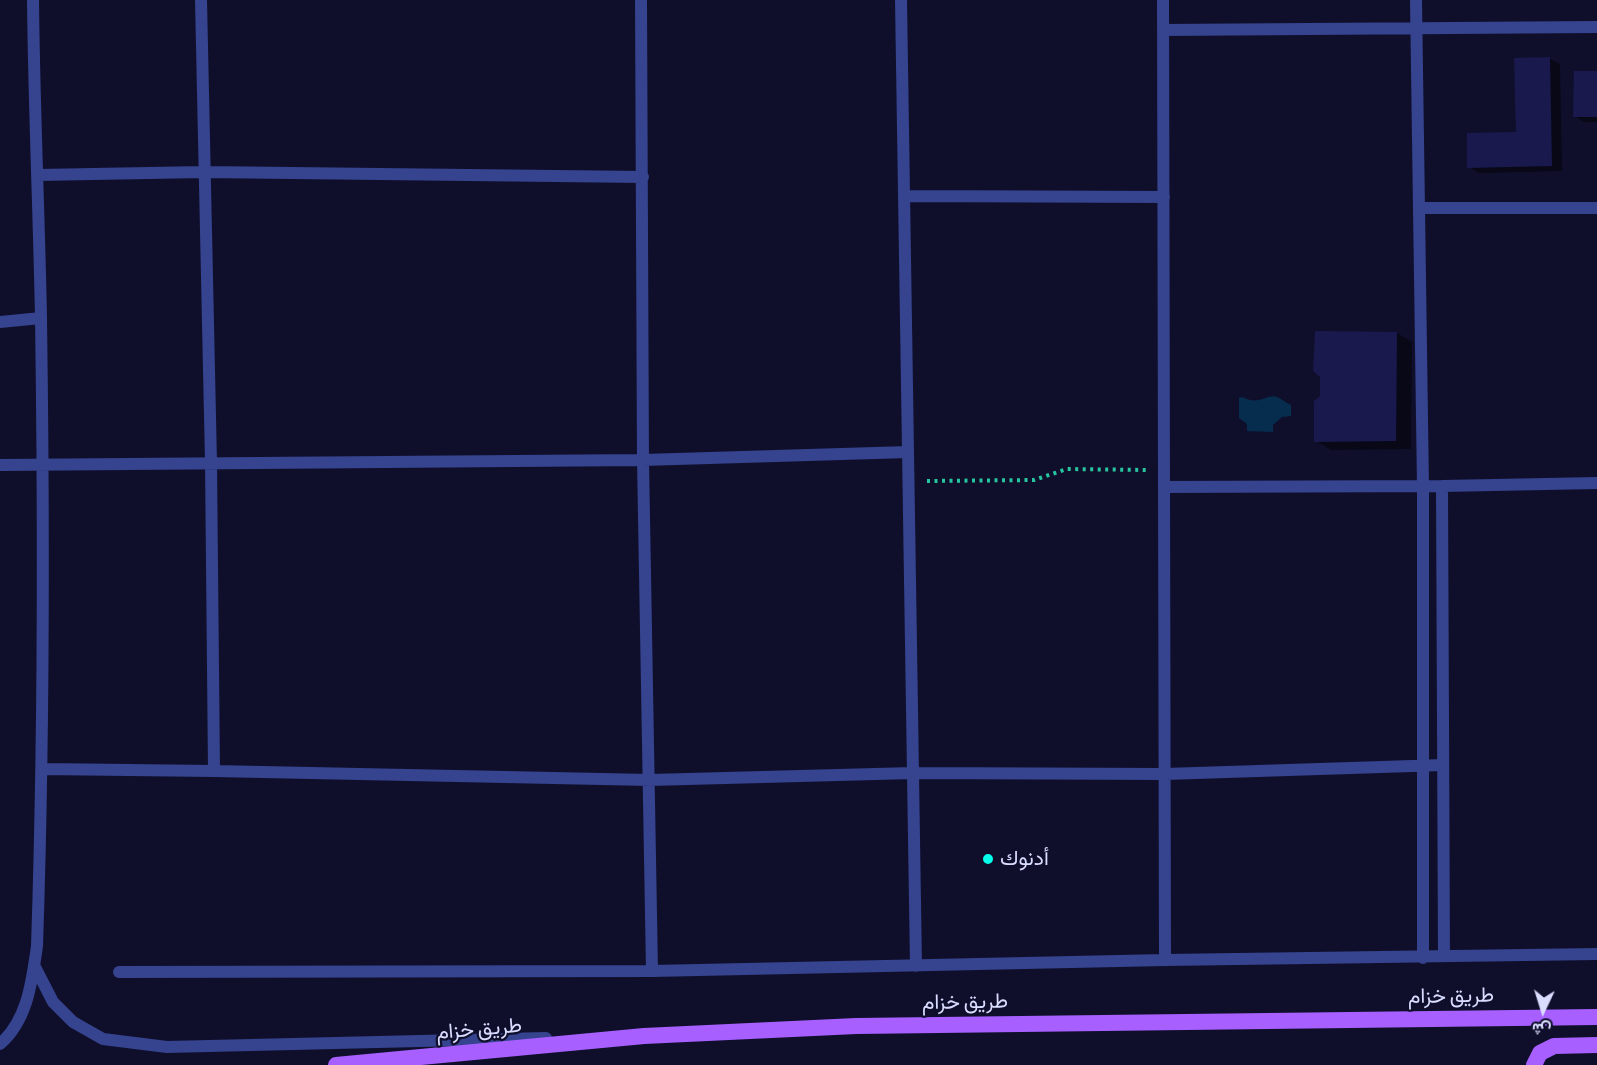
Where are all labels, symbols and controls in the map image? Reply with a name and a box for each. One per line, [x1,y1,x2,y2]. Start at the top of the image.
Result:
place label: أدنوك [1000,846,1049,872]
marker: أدنوك [981,852,995,866]
north arrow [1513,981,1573,1041]
street label: طريق خزام [1408,983,1494,1009]
street label: طريق خزام [922,989,1008,1015]
street label: طريق خزام [435,1013,523,1045]
text: ش [1532,1020,1552,1038]

